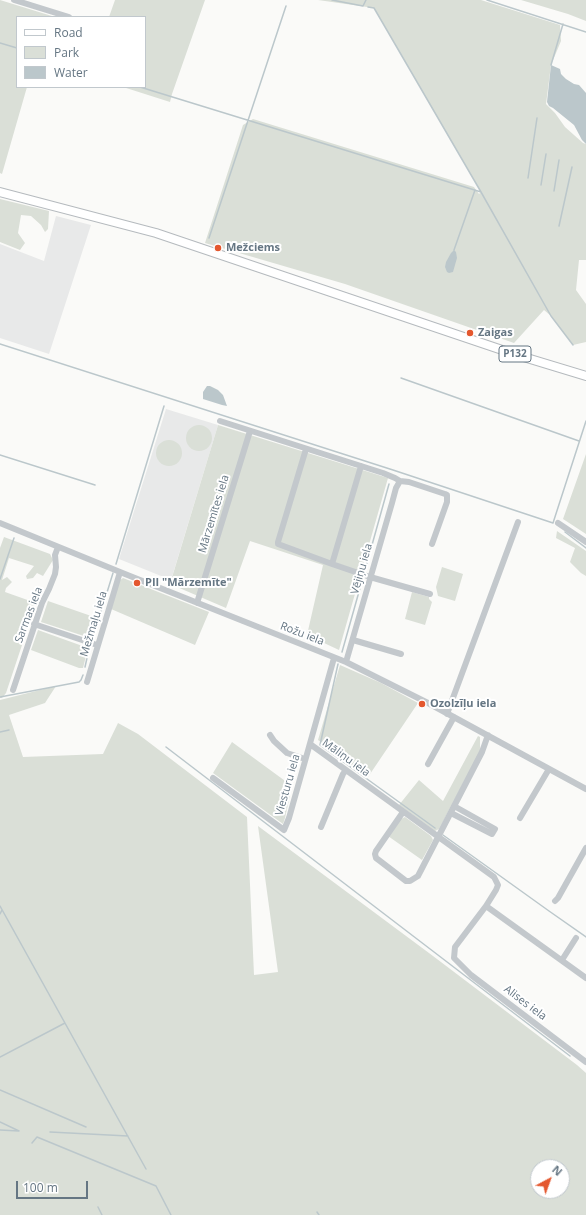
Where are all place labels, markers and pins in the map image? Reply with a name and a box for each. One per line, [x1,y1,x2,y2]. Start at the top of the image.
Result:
place label: Mežciems [226,241,280,255]
marker: Mežciems [213,243,223,253]
place label: Zaigas [478,326,513,340]
marker: Zaigas [465,328,475,338]
place label: PII "Mārzemīte" [145,576,232,590]
marker: PII "Mārzemīte" [132,578,142,588]
place label: Ozolzīļu iela [430,697,496,711]
marker: Ozolzīļu iela [417,699,427,709]

